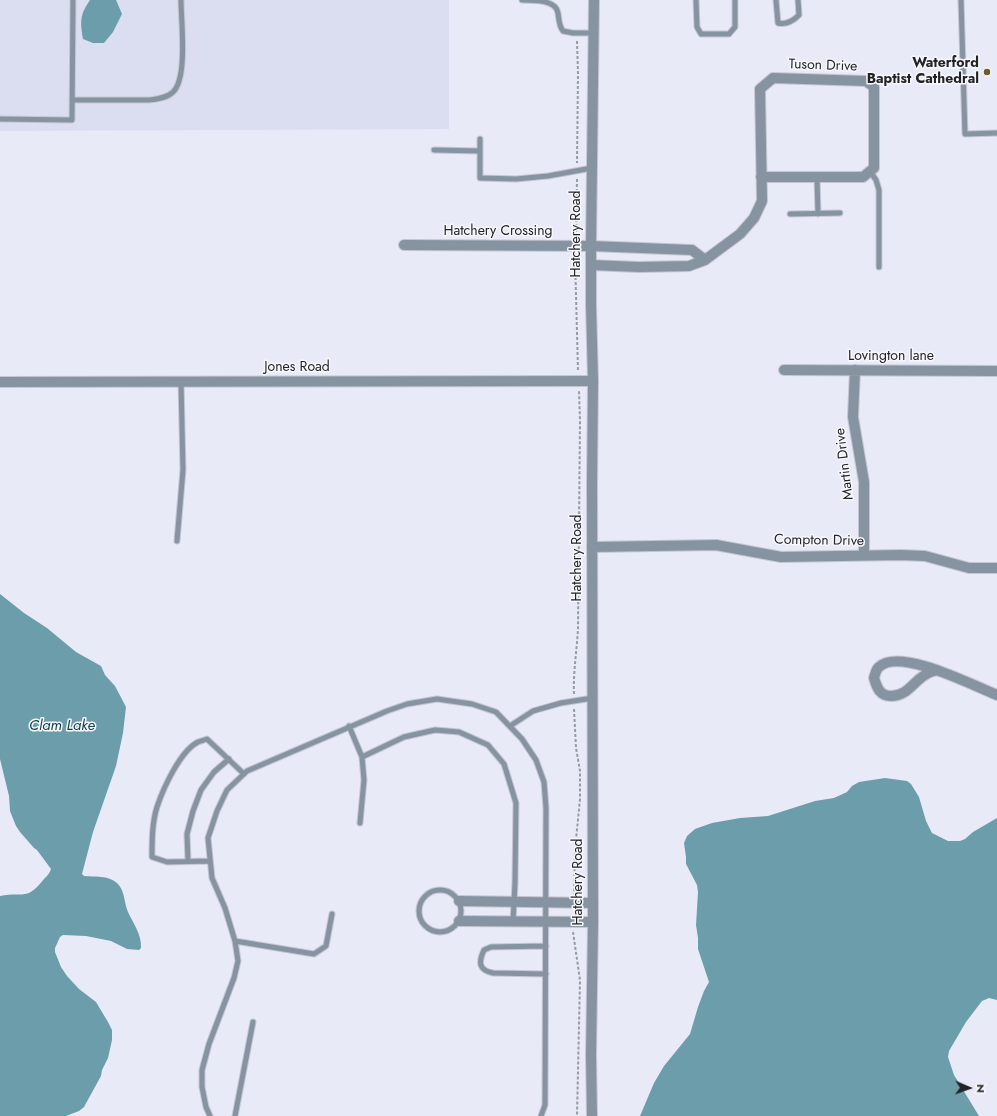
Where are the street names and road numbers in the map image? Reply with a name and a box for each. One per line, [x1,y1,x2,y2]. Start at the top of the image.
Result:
street label: Tuson Drive [788,56,858,76]
street label: Hatchery Road [569,190,585,278]
street label: Hatchery Crossing [443,224,553,240]
street label: Lovington lane [848,349,934,365]
street label: Jones Road [264,360,330,376]
street label: Martin Drive [832,427,858,501]
street label: Hatchery Road [570,514,586,602]
street label: Compton Drive [774,532,864,550]
street label: Hatchery Road [571,838,587,926]

